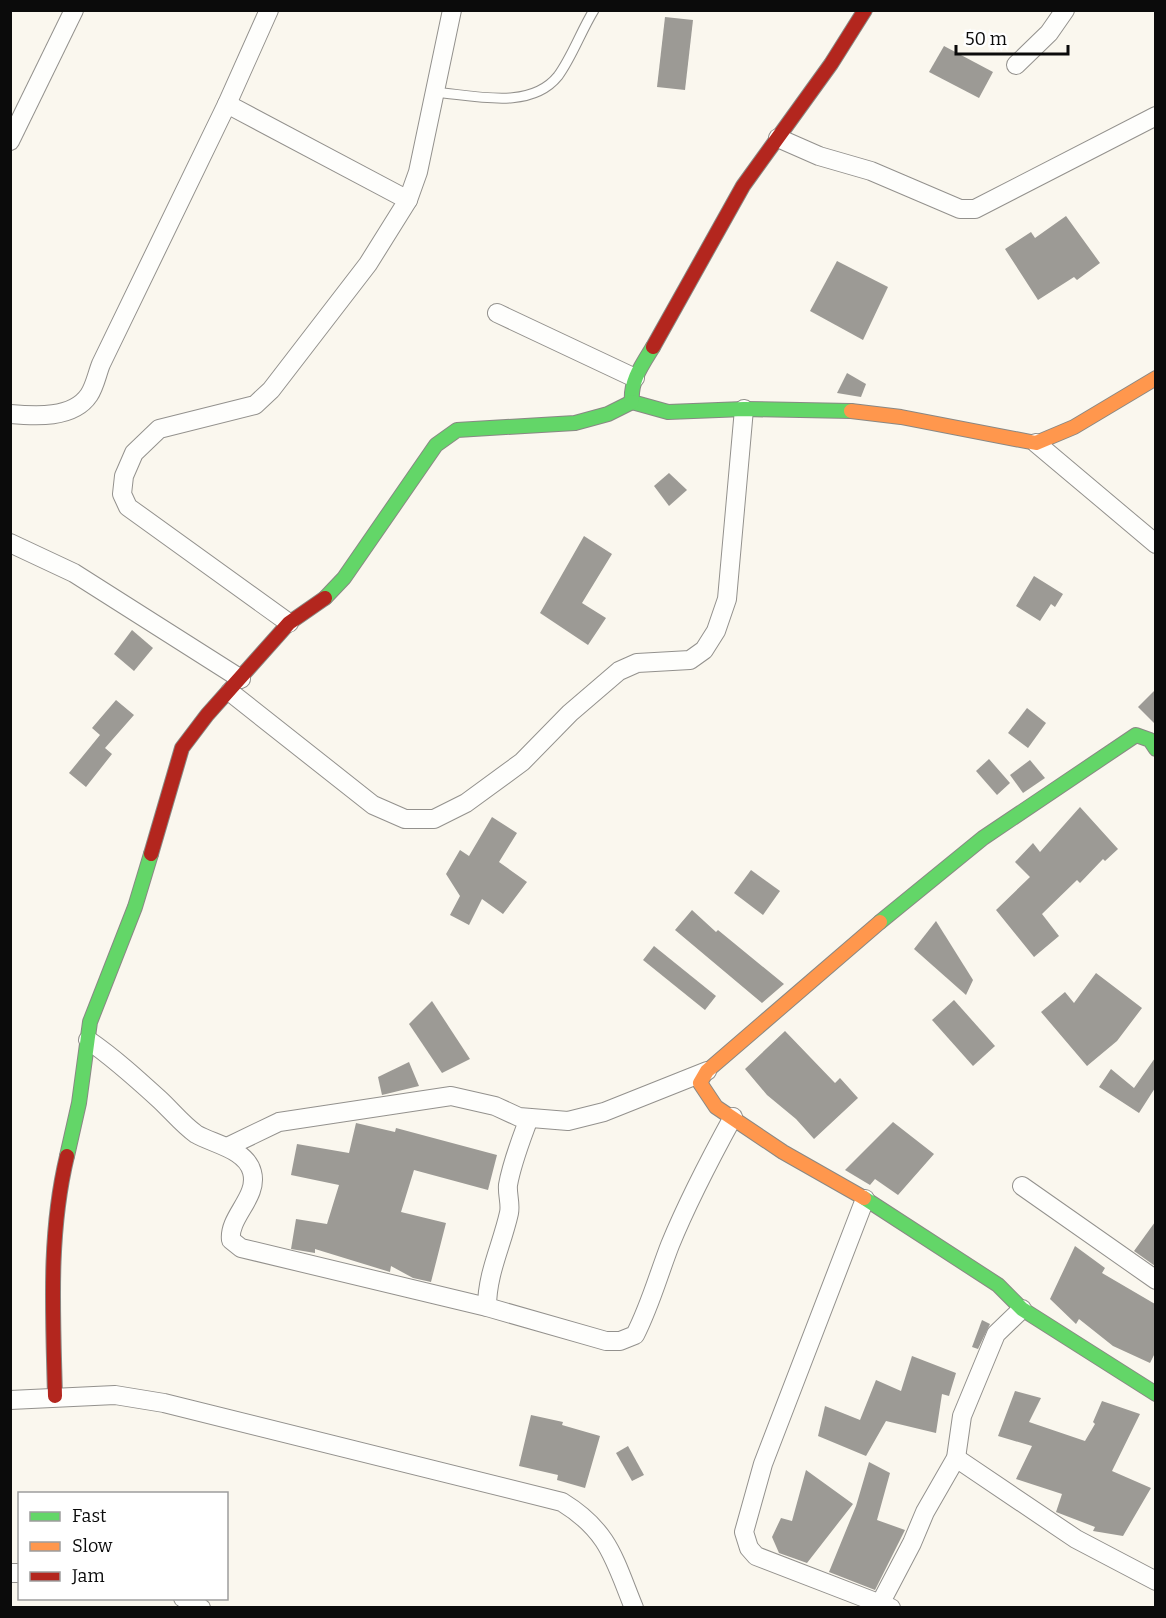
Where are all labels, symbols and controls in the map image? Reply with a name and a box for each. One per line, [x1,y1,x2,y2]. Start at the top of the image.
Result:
scale bar [956,18,1068,56]
text: 50 m [965,28,1007,50]
legend [18,1492,228,1600]
text: Fast [72,1505,107,1527]
text: Slow [72,1535,113,1557]
text: Jam [71,1565,105,1587]

